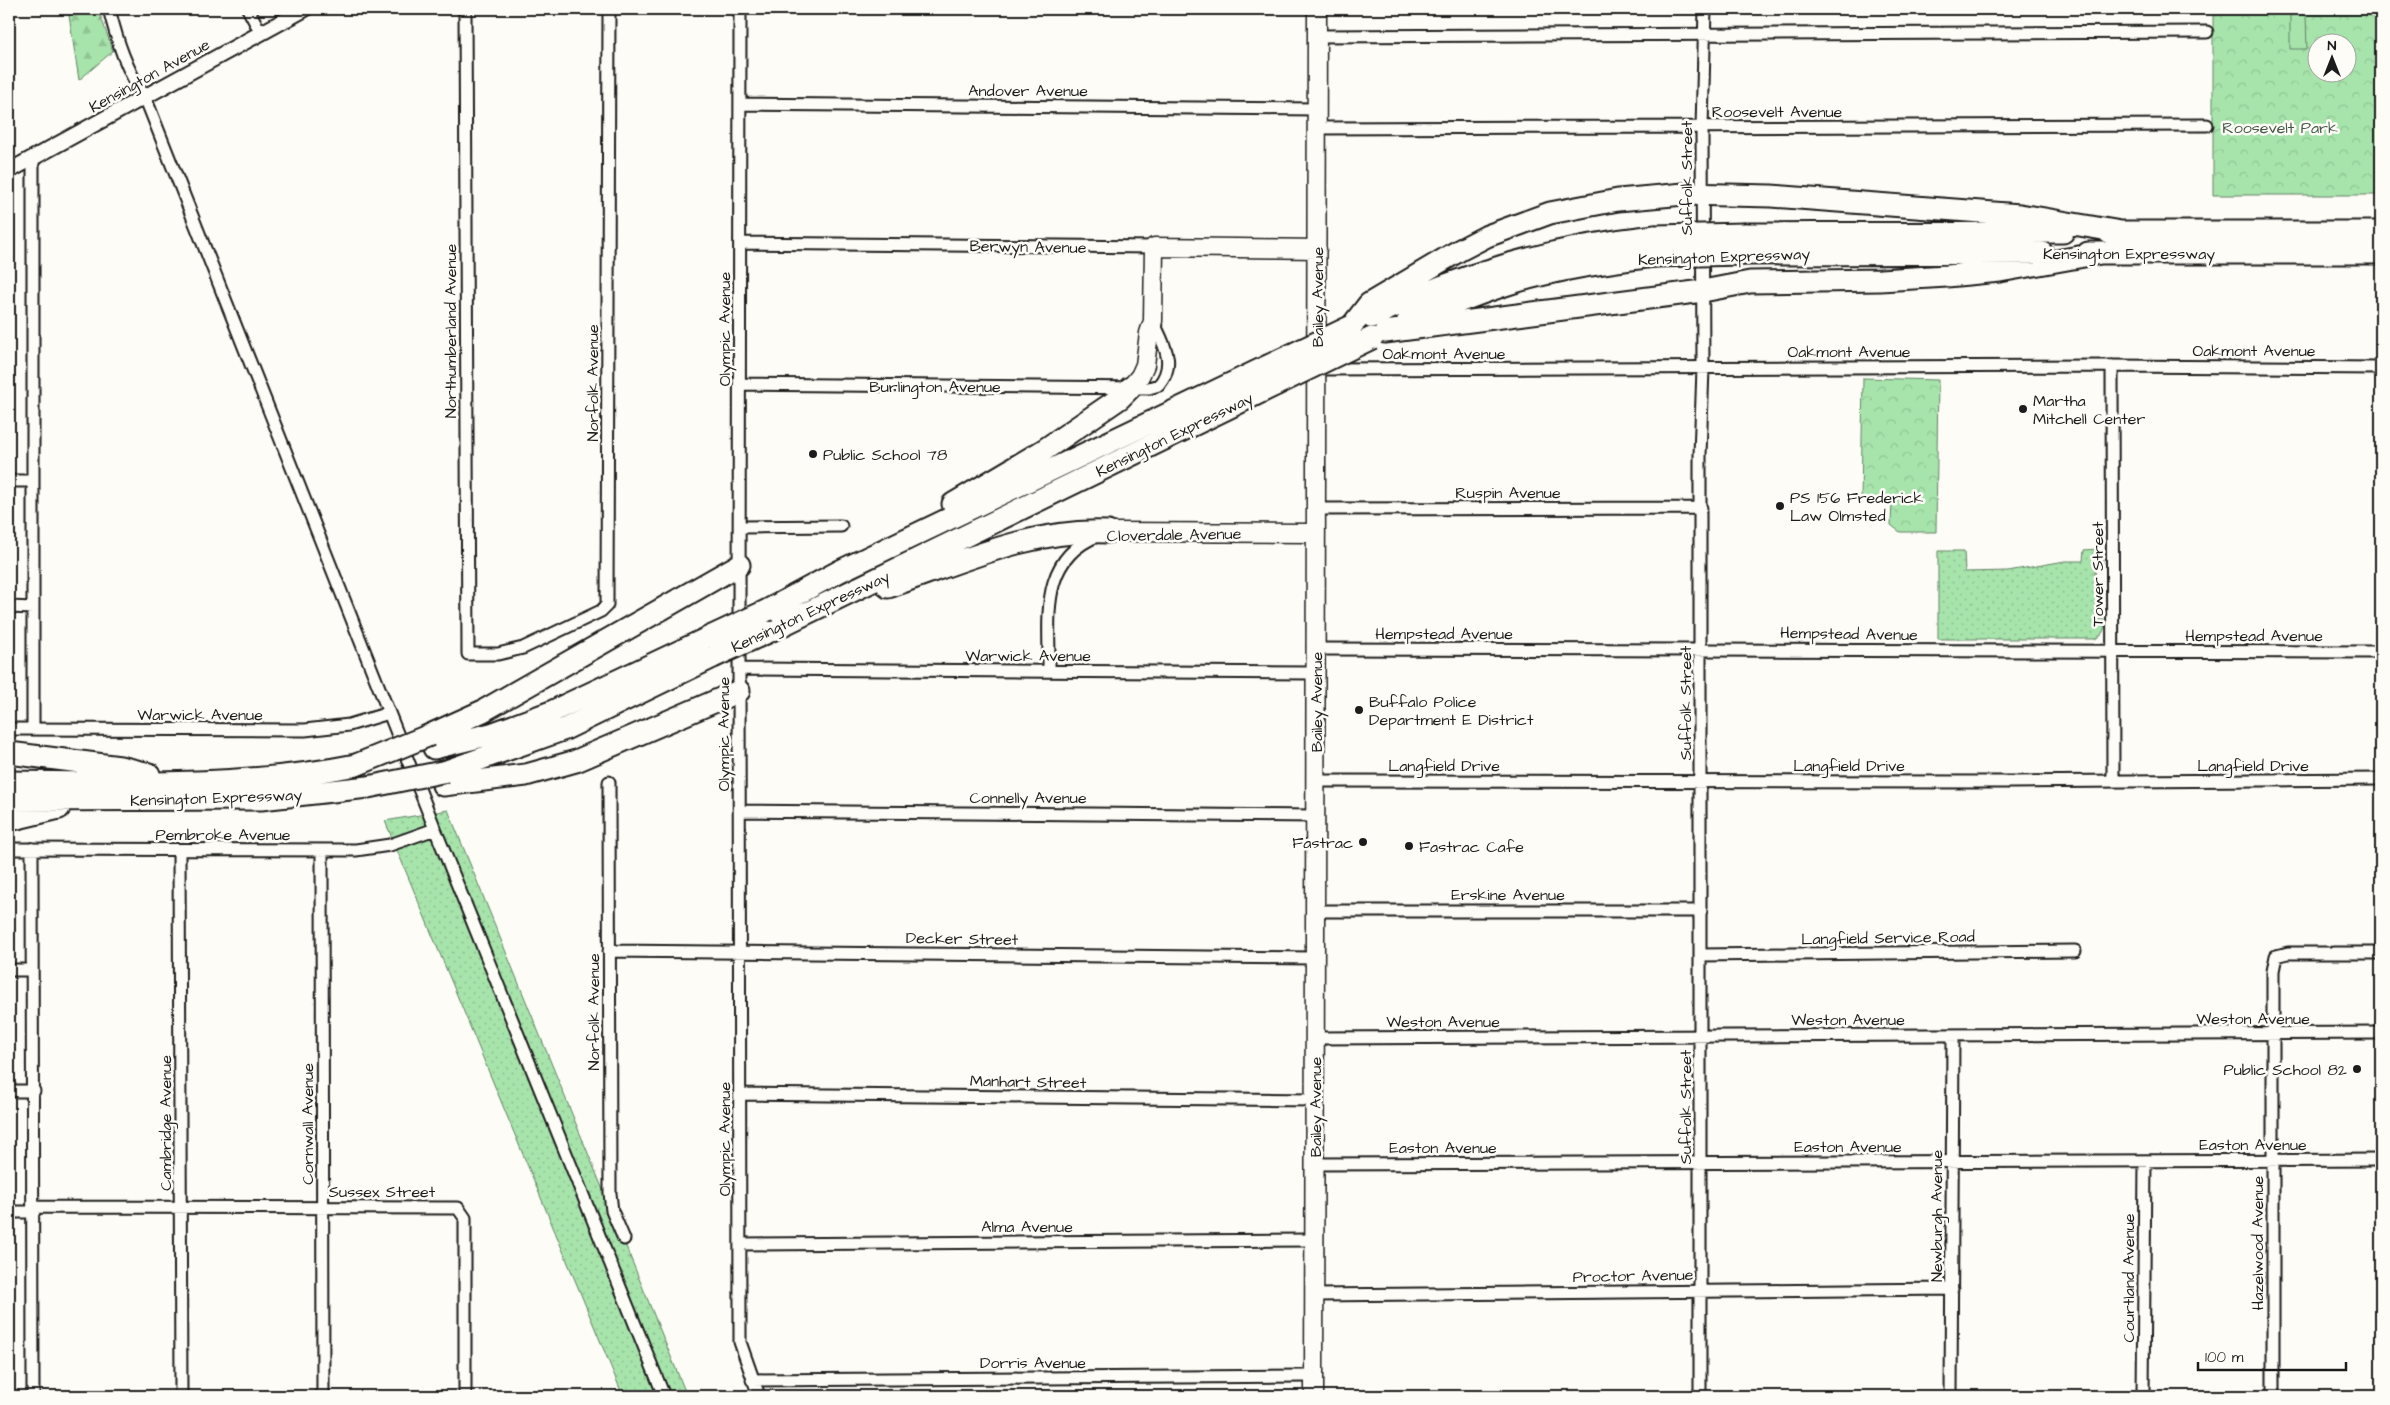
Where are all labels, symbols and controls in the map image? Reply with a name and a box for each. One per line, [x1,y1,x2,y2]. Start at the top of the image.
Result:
north arrow [2308,32,2358,82]
street label: Kensington Avenue [85,33,215,119]
text: N [2328,36,2337,56]
street label: Andover Avenue [968,80,1088,102]
street label: Roosevelt Avenue [1712,101,1843,123]
park label: Roosevelt Park [2222,117,2338,139]
street label: Suffolk Street [1676,120,1698,235]
street label: Berwyn Avenue [969,235,1087,260]
street label: Northumberland Avenue [440,243,462,418]
street label: Kensington Expressway [1638,243,1811,272]
street label: Kensington Expressway [2043,243,2215,266]
street label: Bailey Avenue [1307,247,1330,347]
street label: Olympic Avenue [714,272,737,386]
street label: Norfolk Avenue [582,324,604,442]
street label: Oakmont Avenue [2193,340,2316,362]
street label: Oakmont Avenue [1788,341,1911,363]
street label: Oakmont Avenue [1383,343,1506,365]
street label: Burlington Avenue [869,376,1001,399]
street label: Kensington Expressway [1092,387,1257,483]
place label: Martha Mitchell Center [2033,390,2145,430]
marker: Martha Mitchell Center [2017,403,2029,415]
place label: Public School 78 [823,444,947,466]
marker: Public School 78 [807,448,819,460]
street label: Ruspin Avenue [1455,482,1561,504]
place label: PS 156 Frederick Law Olmsted [1790,487,1924,527]
marker: PS 156 Frederick Law Olmsted [1774,500,1786,512]
street label: Tower Street [2087,521,2109,627]
street label: Cloverdale Avenue [1107,523,1242,547]
street label: Kensington Expressway [728,565,894,659]
street label: Hempstead Avenue [1780,622,1918,646]
street label: Hempstead Avenue [1375,623,1513,645]
street label: Hempstead Avenue [2185,625,2323,647]
street label: Warwick Avenue [965,645,1091,667]
street label: Suffolk Street [1675,645,1697,760]
street label: Bailey Avenue [1306,652,1329,752]
street label: Olympic Avenue [713,677,736,791]
place label: Buffalo Police Department E District [1369,691,1534,731]
street label: Warwick Avenue [137,704,263,726]
marker: Buffalo Police Department E District [1353,704,1365,716]
street label: Langfield Drive [1388,755,1500,778]
street label: Langfield Drive [1793,755,1905,778]
street label: Langfield Drive [2197,755,2309,778]
street label: Kensington Expressway [130,784,303,813]
street label: Connelly Avenue [969,787,1087,810]
street label: Pembroke Avenue [156,824,291,846]
place label: Fastrac [1292,832,1353,854]
marker: Fastrac [1357,836,1369,848]
place label: Fastrac Cafe [1419,836,1524,858]
marker: Fastrac Cafe [1403,840,1415,852]
street label: Erskine Avenue [1451,884,1565,906]
street label: Langfield Service Road [1801,925,1975,952]
street label: Decker Street [906,927,1019,951]
street label: Norfolk Avenue [583,953,605,1071]
street label: Weston Avenue [2196,1008,2310,1030]
street label: Weston Avenue [1791,1009,1905,1031]
street label: Weston Avenue [1386,1011,1500,1033]
street label: Suffolk Street [1675,1049,1697,1164]
street label: Cambridge Avenue [155,1055,178,1191]
street label: Bailey Avenue [1305,1057,1328,1157]
place label: Public School 82 [2223,1059,2347,1081]
street label: Cornwall Avenue [297,1063,319,1185]
marker: Public School 82 [2351,1063,2363,1075]
street label: Manhart Street [970,1070,1087,1094]
street label: Olympic Avenue [714,1082,737,1196]
street label: Easton Avenue [2199,1134,2307,1156]
street label: Easton Avenue [1794,1136,1902,1158]
street label: Easton Avenue [1389,1137,1497,1159]
street label: Newburgh Avenue [1926,1150,1949,1282]
street label: Hazelwood Avenue [2247,1175,2269,1310]
street label: Sussex Street [329,1181,436,1203]
street label: Courtland Avenue [2118,1213,2140,1343]
street label: Alma Avenue [981,1216,1073,1238]
street label: Proctor Avenue [1572,1264,1694,1288]
scale bar [2198,1340,2345,1372]
text: 100 m [2205,1347,2244,1368]
street label: Dorris Avenue [980,1352,1086,1374]

